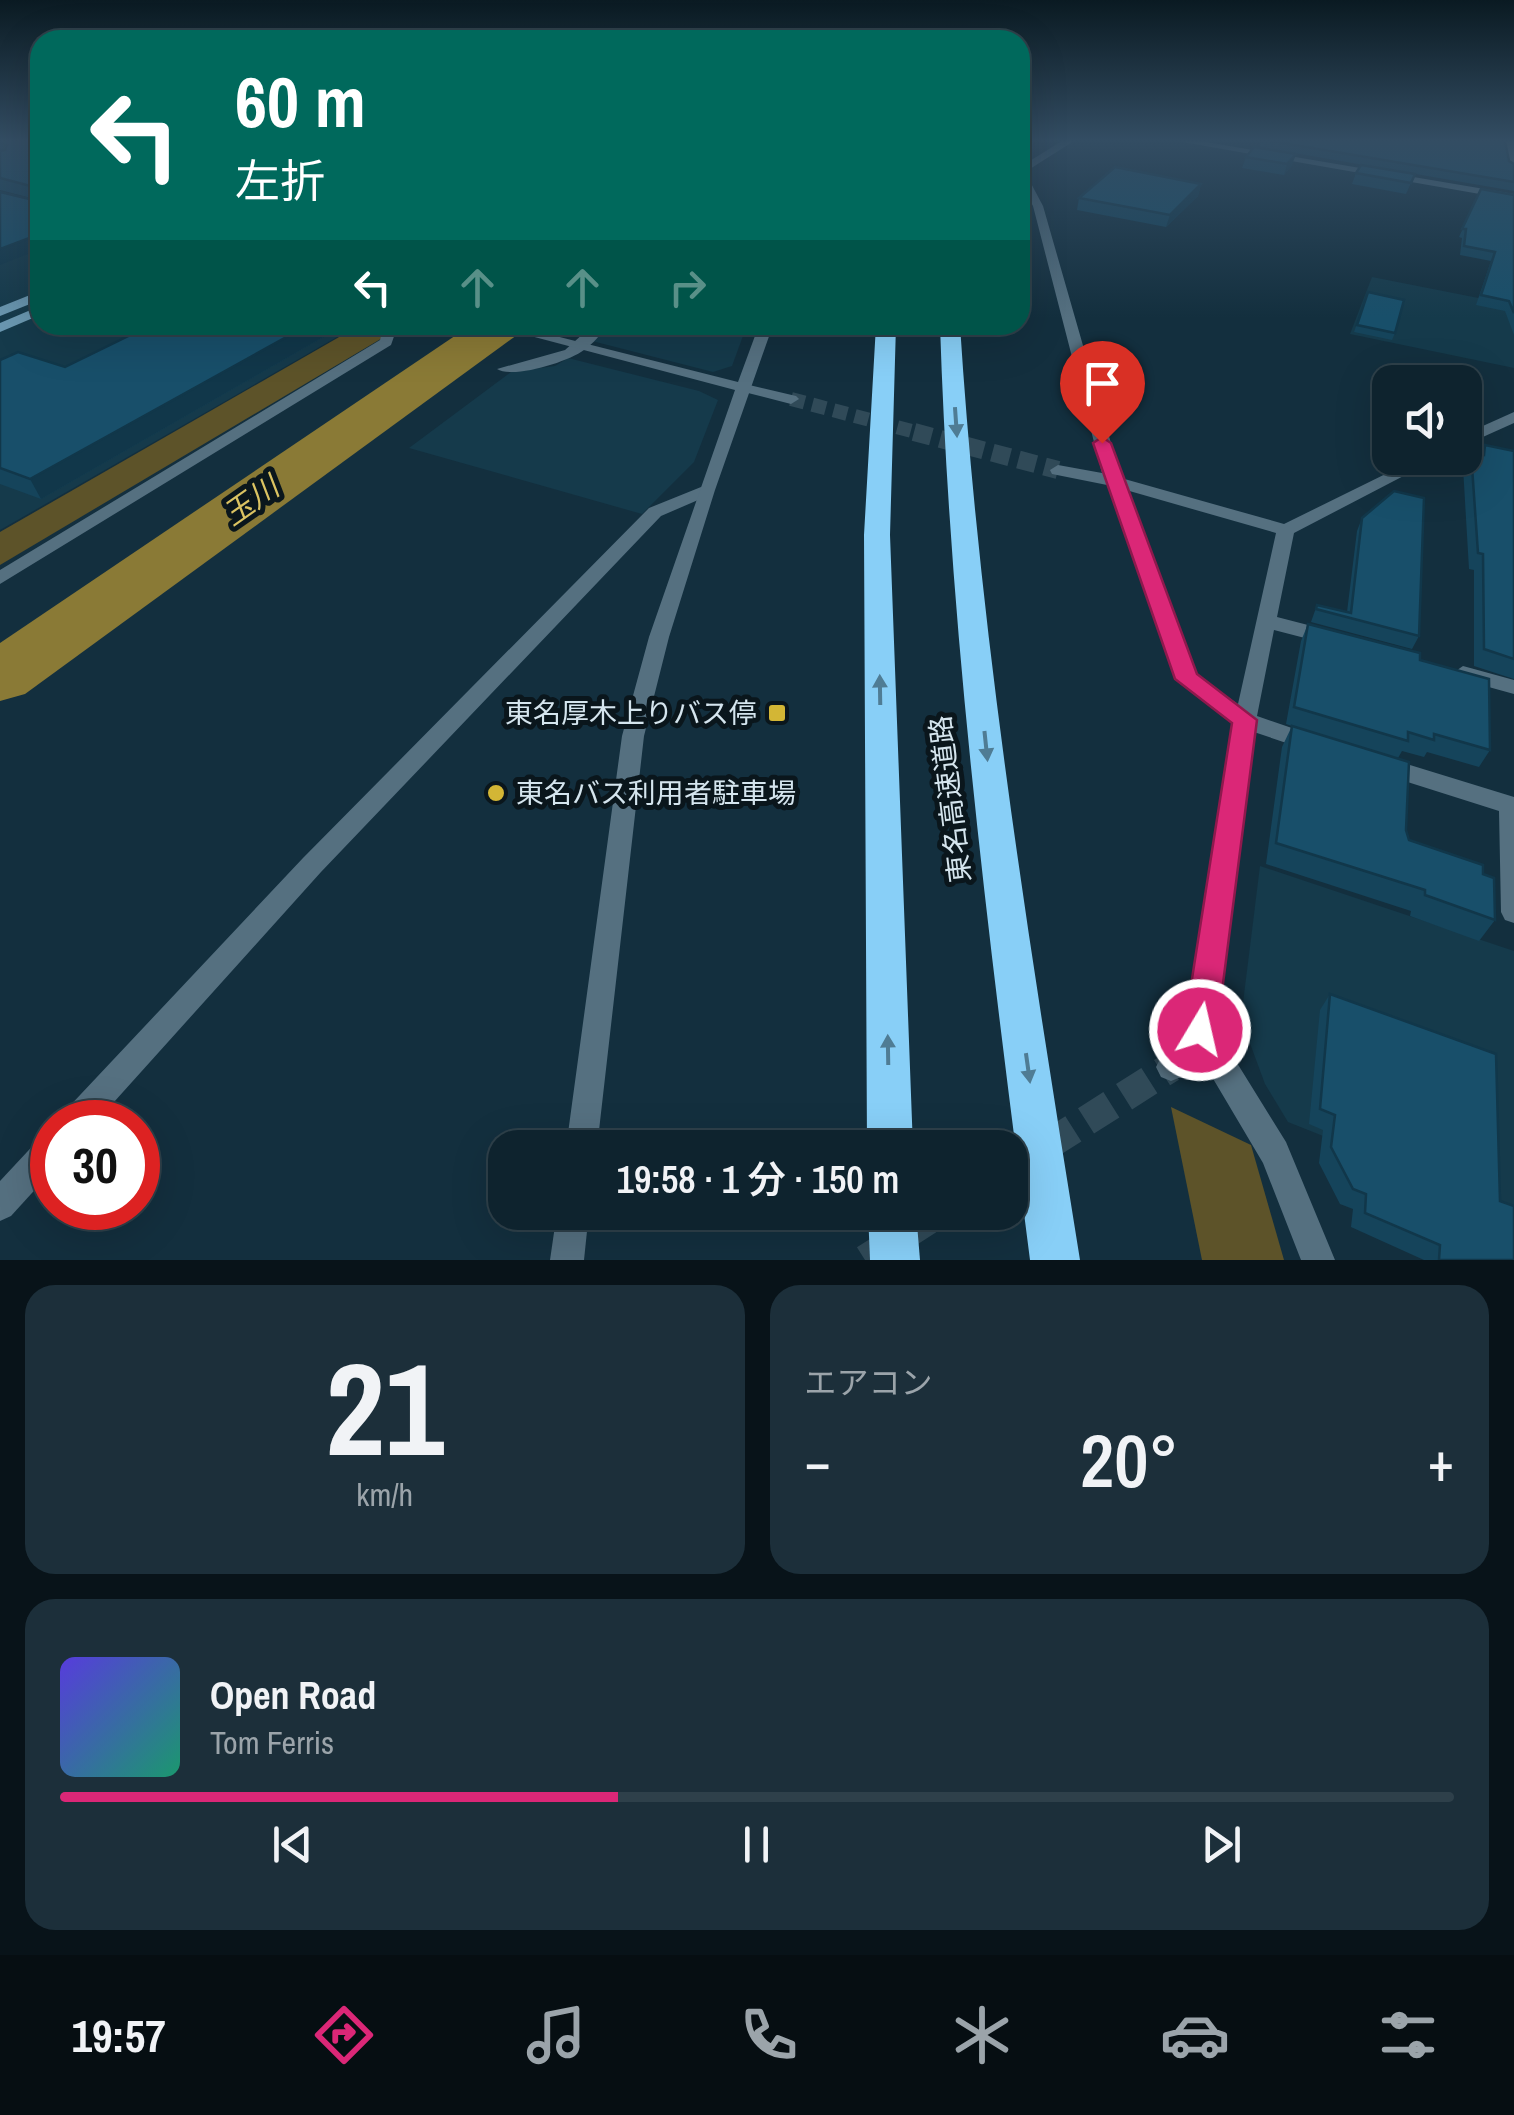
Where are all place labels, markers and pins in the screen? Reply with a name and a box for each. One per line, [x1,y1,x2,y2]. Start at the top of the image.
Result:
pin [1060,341,1145,444]
place label: 東名厚木上りバス停 [505,694,757,732]
marker: 東名厚木上りバス停 [766,702,788,724]
place label: 東名バス利用者駐車場 [516,774,796,812]
marker: 東名バス利用者駐車場 [485,782,507,804]

